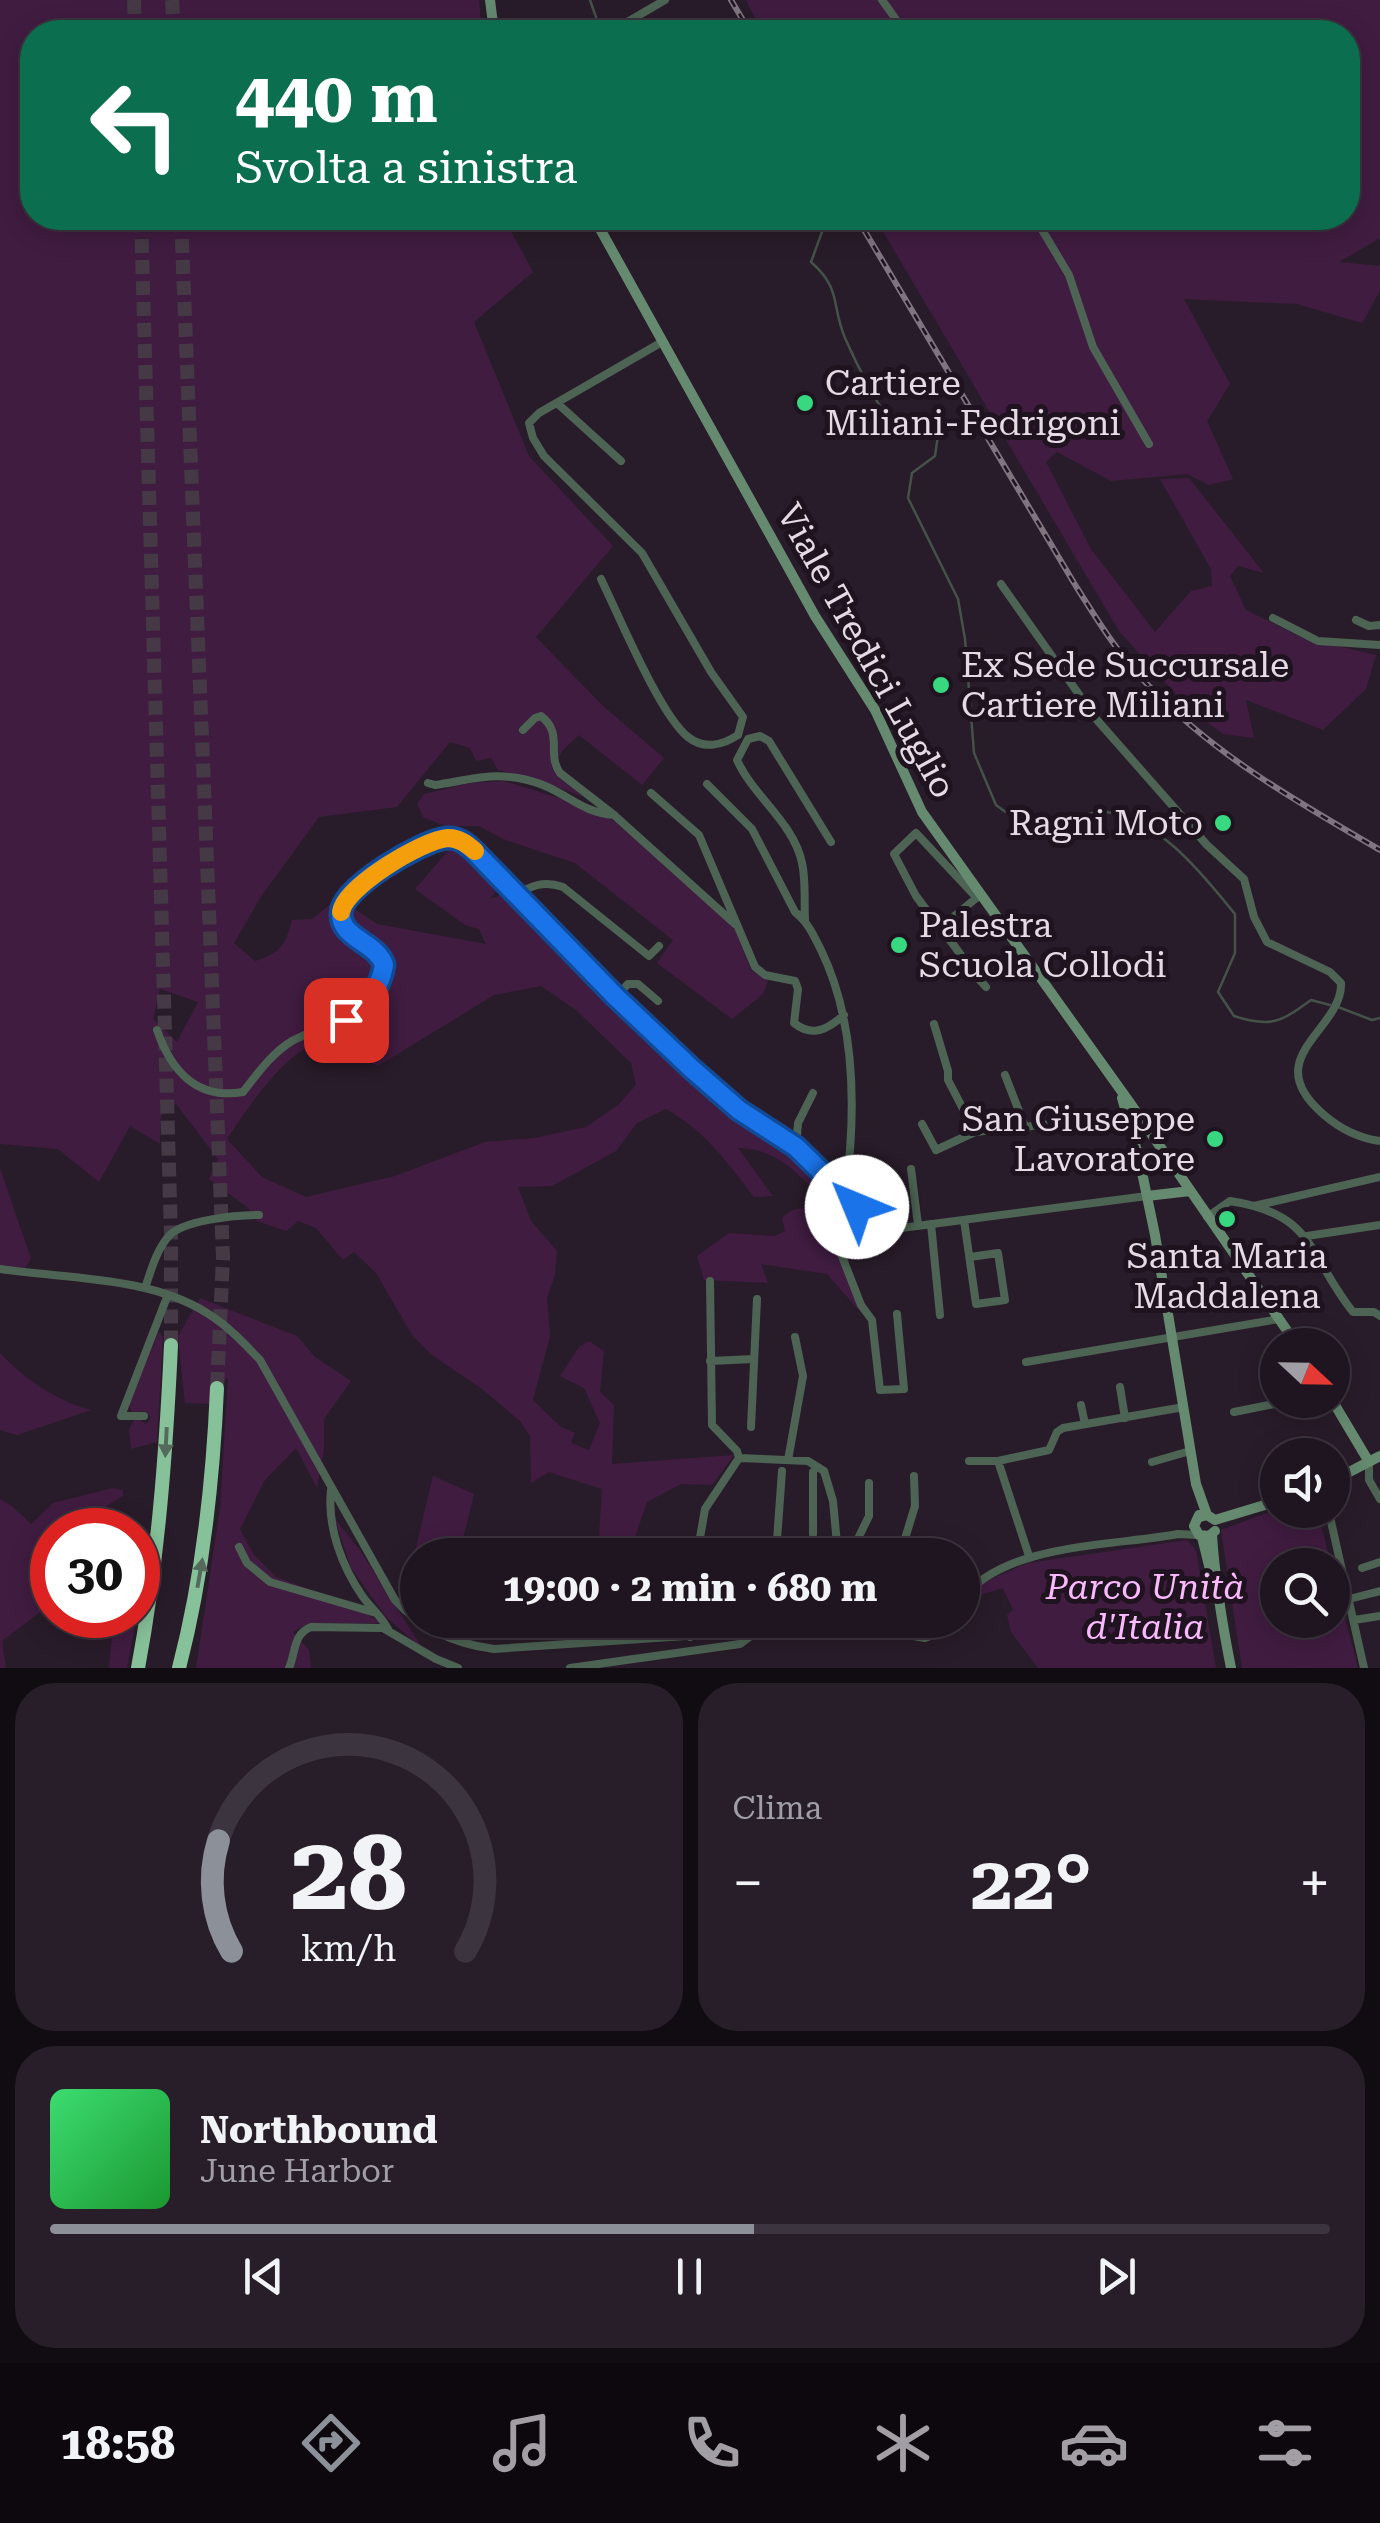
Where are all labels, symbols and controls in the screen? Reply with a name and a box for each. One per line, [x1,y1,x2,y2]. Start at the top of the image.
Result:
text: 440 m [235,57,438,139]
icon: left [70,60,200,190]
text: Svolta a sinistra [235,141,577,194]
place label: Cartiere Miliani-Fedrigoni [825,363,1121,444]
marker: Cartiere Miliani-Fedrigoni [794,392,816,414]
street label: Viale Tredici Luglio [768,497,964,805]
place label: Ex Sede Succursale Cartiere Miliani [961,645,1289,726]
marker: Ex Sede Succursale Cartiere Miliani [930,674,952,696]
place label: Ragni Moto [1009,803,1203,844]
marker: Ragni Moto [1212,812,1234,834]
place label: Palestra Scuola Collodi [919,905,1166,986]
marker: Palestra Scuola Collodi [888,934,910,956]
pin [304,978,389,1063]
icon: arrive [319,993,374,1048]
place label: San Giuseppe Lavoratore [962,1099,1195,1180]
marker: San Giuseppe Lavoratore [1204,1128,1226,1150]
position arrow [805,1155,909,1259]
marker: Santa Maria Maddalena [1216,1208,1238,1230]
place label: Santa Maria Maddalena [1127,1236,1327,1317]
north arrow [1260,1328,1350,1418]
map controls [1260,1328,1350,1638]
one-way arrow [158,1427,174,1459]
button: sound [1260,1438,1350,1528]
speed limit sign: 30 [30,1508,160,1638]
button: search [1260,1548,1350,1638]
one-way arrow [193,1556,208,1588]
text: 19:00 · 2 min · 680 m [503,1566,877,1610]
park label: Parco Unità d'Italia [1045,1567,1244,1648]
text: Clima [733,1789,822,1827]
text: 28 [291,1813,407,1934]
text: 22° [971,1839,1092,1927]
text: − [733,1851,763,1915]
text: + [1299,1851,1330,1915]
text: km/h [301,1928,397,1970]
text: Northbound [200,2108,438,2152]
text: June Harbor [200,2152,394,2190]
icon: previous [236,2249,291,2304]
icon: pause [662,2249,717,2304]
icon: next [1089,2249,1144,2304]
icon: directions [296,2408,366,2478]
icon: music [487,2408,557,2478]
icon: phone [677,2408,747,2478]
icon: climate [868,2408,938,2478]
icon: car [1059,2408,1129,2478]
icon: filters [1250,2408,1320,2478]
text: 18:58 [60,2417,175,2470]

